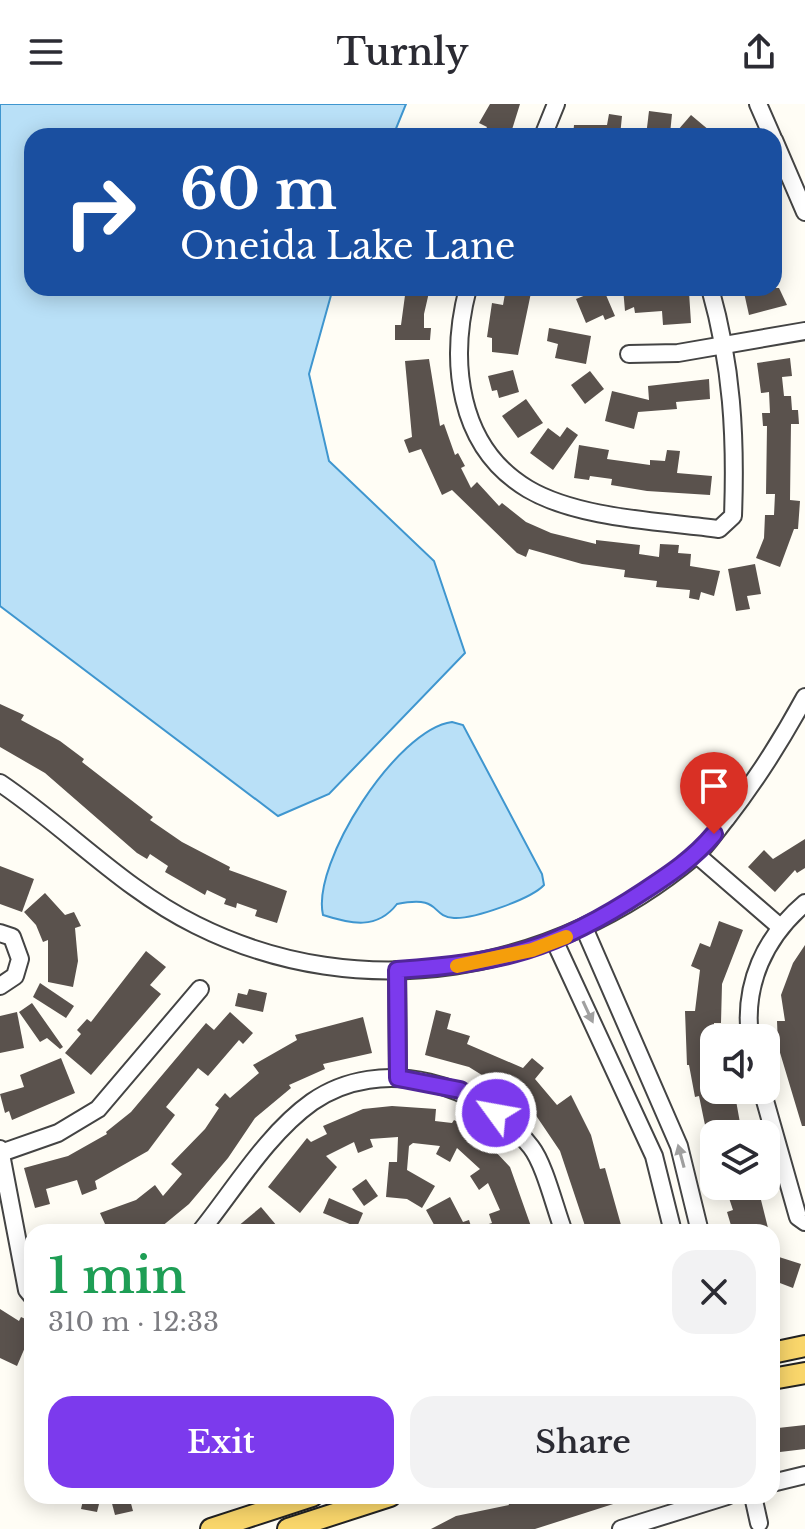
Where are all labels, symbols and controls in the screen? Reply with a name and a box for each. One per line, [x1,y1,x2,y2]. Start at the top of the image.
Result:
icon: menu [24,30,68,74]
text: Turnly [337,30,468,75]
icon: share [737,30,781,74]
text: 60 m [180,155,337,224]
icon: right [48,160,152,264]
text: Oneida Lake Lane [180,224,515,269]
pin [680,752,748,834]
icon: arrive [692,764,736,808]
one-way arrow [581,1001,595,1024]
map controls [700,1024,780,1200]
button: sound [700,1024,780,1104]
position arrow [454,1071,538,1155]
button: layers [700,1120,780,1200]
one-way arrow [675,1144,687,1169]
text: 1 min [48,1246,186,1306]
button: close [672,1250,756,1334]
text: 310 m · 12:33 [48,1306,219,1338]
button: Exit [48,1396,394,1488]
button: Share [410,1396,756,1488]

